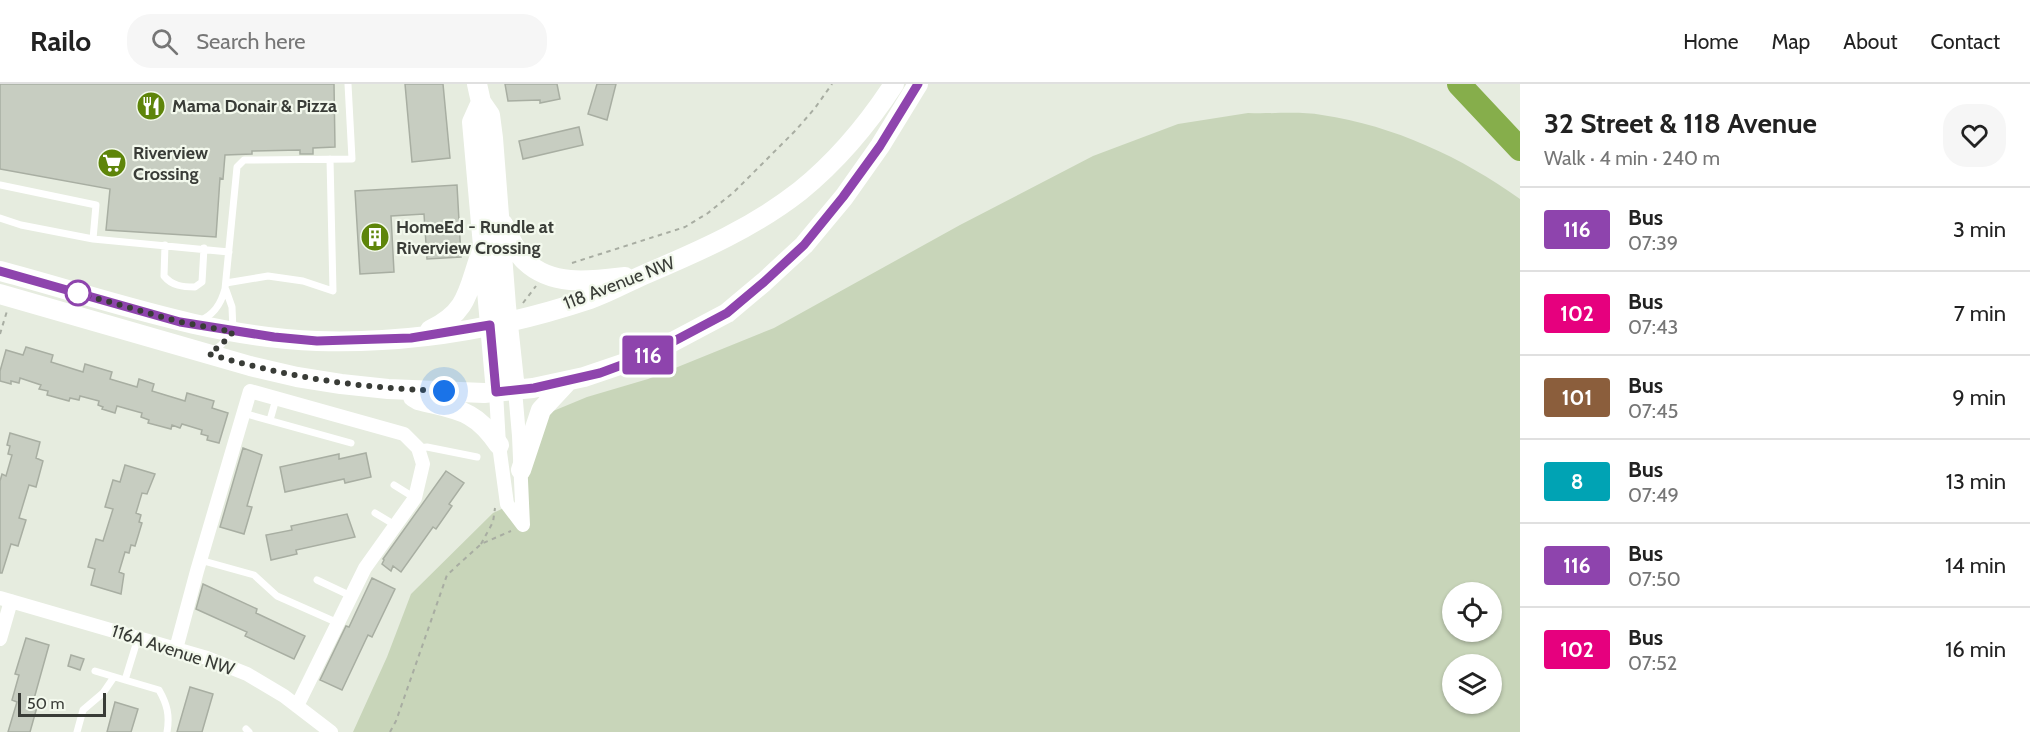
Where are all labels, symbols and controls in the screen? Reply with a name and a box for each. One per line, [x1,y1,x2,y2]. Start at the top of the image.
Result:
search box [127,14,547,68]
text: Railo [30,24,91,58]
icon: search [148,25,181,58]
text: Search here [196,28,306,55]
text: Home [1683,29,1739,54]
text: Map [1772,29,1810,54]
text: About [1843,29,1897,54]
text: Contact [1930,29,2000,54]
restaurant icon: Mama Donair & Pizza [135,90,167,122]
place label: Mama Donair & Pizza [172,95,337,117]
button: heart [1943,104,2006,167]
text: 32 Street & 118 Avenue [1544,106,1817,140]
place label: Riverview Crossing [133,142,208,185]
text: Walk · 4 min · 240 m [1544,146,1720,170]
supermarket icon: Riverview Crossing [96,147,128,179]
text: Bus [1628,204,1663,231]
place label: HomeEd - Rundle at Riverview Crossing [396,216,554,259]
text: 3 min [1953,216,2006,243]
text: 116 [1563,217,1591,242]
building icon: HomeEd - Rundle at Riverview Crossing [359,221,391,253]
text: 07:39 [1628,231,1678,255]
street label: 118 Avenue NW [560,252,678,314]
unlabelled marker [65,280,91,306]
text: Bus [1628,288,1663,315]
text: 7 min [1954,300,2006,327]
text: 102 [1560,301,1594,326]
text: 07:43 [1628,315,1678,339]
line badge: 116 [614,336,682,374]
text: 116 [634,343,662,368]
text: Bus [1628,372,1663,399]
your location [429,376,459,406]
text: 9 min [1952,384,2006,411]
text: 101 [1562,385,1592,410]
text: 07:45 [1628,399,1678,423]
text: Bus [1628,456,1663,483]
text: 13 min [1946,468,2006,495]
text: 8 [1571,469,1583,494]
text: 07:49 [1628,483,1679,507]
text: Bus [1628,540,1663,567]
text: 14 min [1945,552,2006,579]
text: 116 [1563,553,1591,578]
text: 07:50 [1628,567,1681,591]
map controls [1442,582,1502,714]
button: locate [1442,582,1502,642]
street label: 116A Avenue NW [109,620,237,680]
text: Bus [1628,624,1663,651]
text: 16 min [1945,636,2006,663]
text: 102 [1560,637,1594,662]
text: 07:52 [1628,651,1677,675]
button: layers [1442,654,1502,714]
scale bar [18,690,106,718]
text: 50 m [27,694,64,713]

